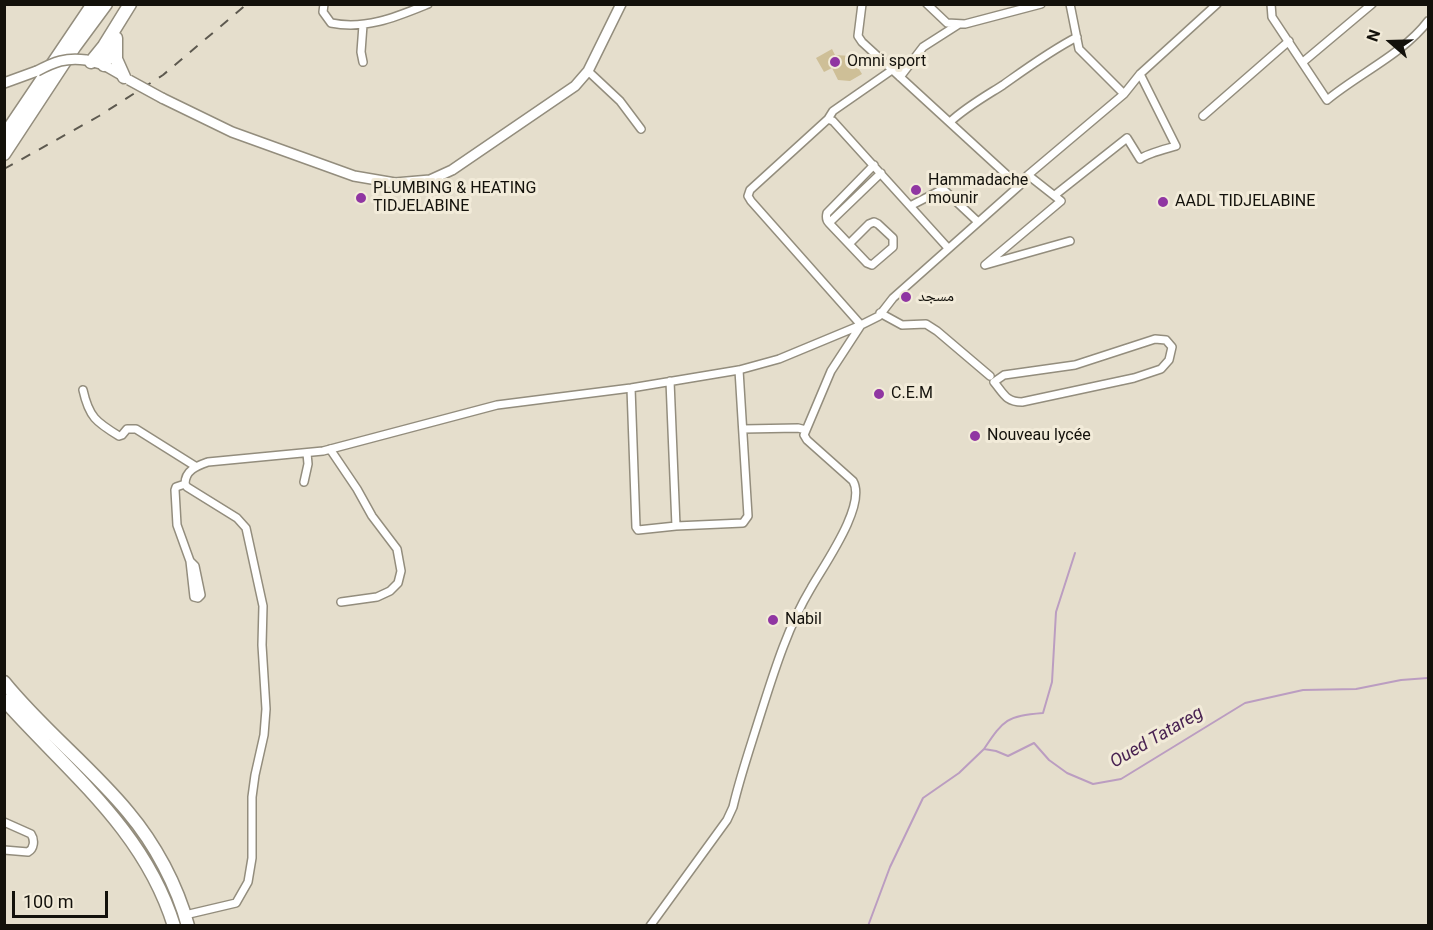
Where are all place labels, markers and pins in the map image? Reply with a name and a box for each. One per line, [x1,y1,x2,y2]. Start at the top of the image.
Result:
place label: Omni sport [847,52,926,72]
marker: Omni sport [828,55,842,69]
place label: Hammadache mounir [928,171,1028,209]
place label: PLUMBING & HEATING TIDJELABINE [373,179,536,217]
marker: Hammadache mounir [909,183,923,197]
marker: PLUMBING & HEATING TIDJELABINE [354,191,368,205]
place label: AADL TIDJELABINE [1175,192,1315,212]
marker: AADL TIDJELABINE [1156,195,1170,209]
place label: مسجد [918,287,954,307]
marker: مسجد [899,290,913,304]
place label: C.E.M [891,384,933,404]
marker: C.E.M [872,387,886,401]
place label: Nouveau lycée [987,426,1091,446]
marker: Nouveau lycée [968,429,982,443]
place label: Nabil [785,610,822,630]
marker: Nabil [766,613,780,627]

